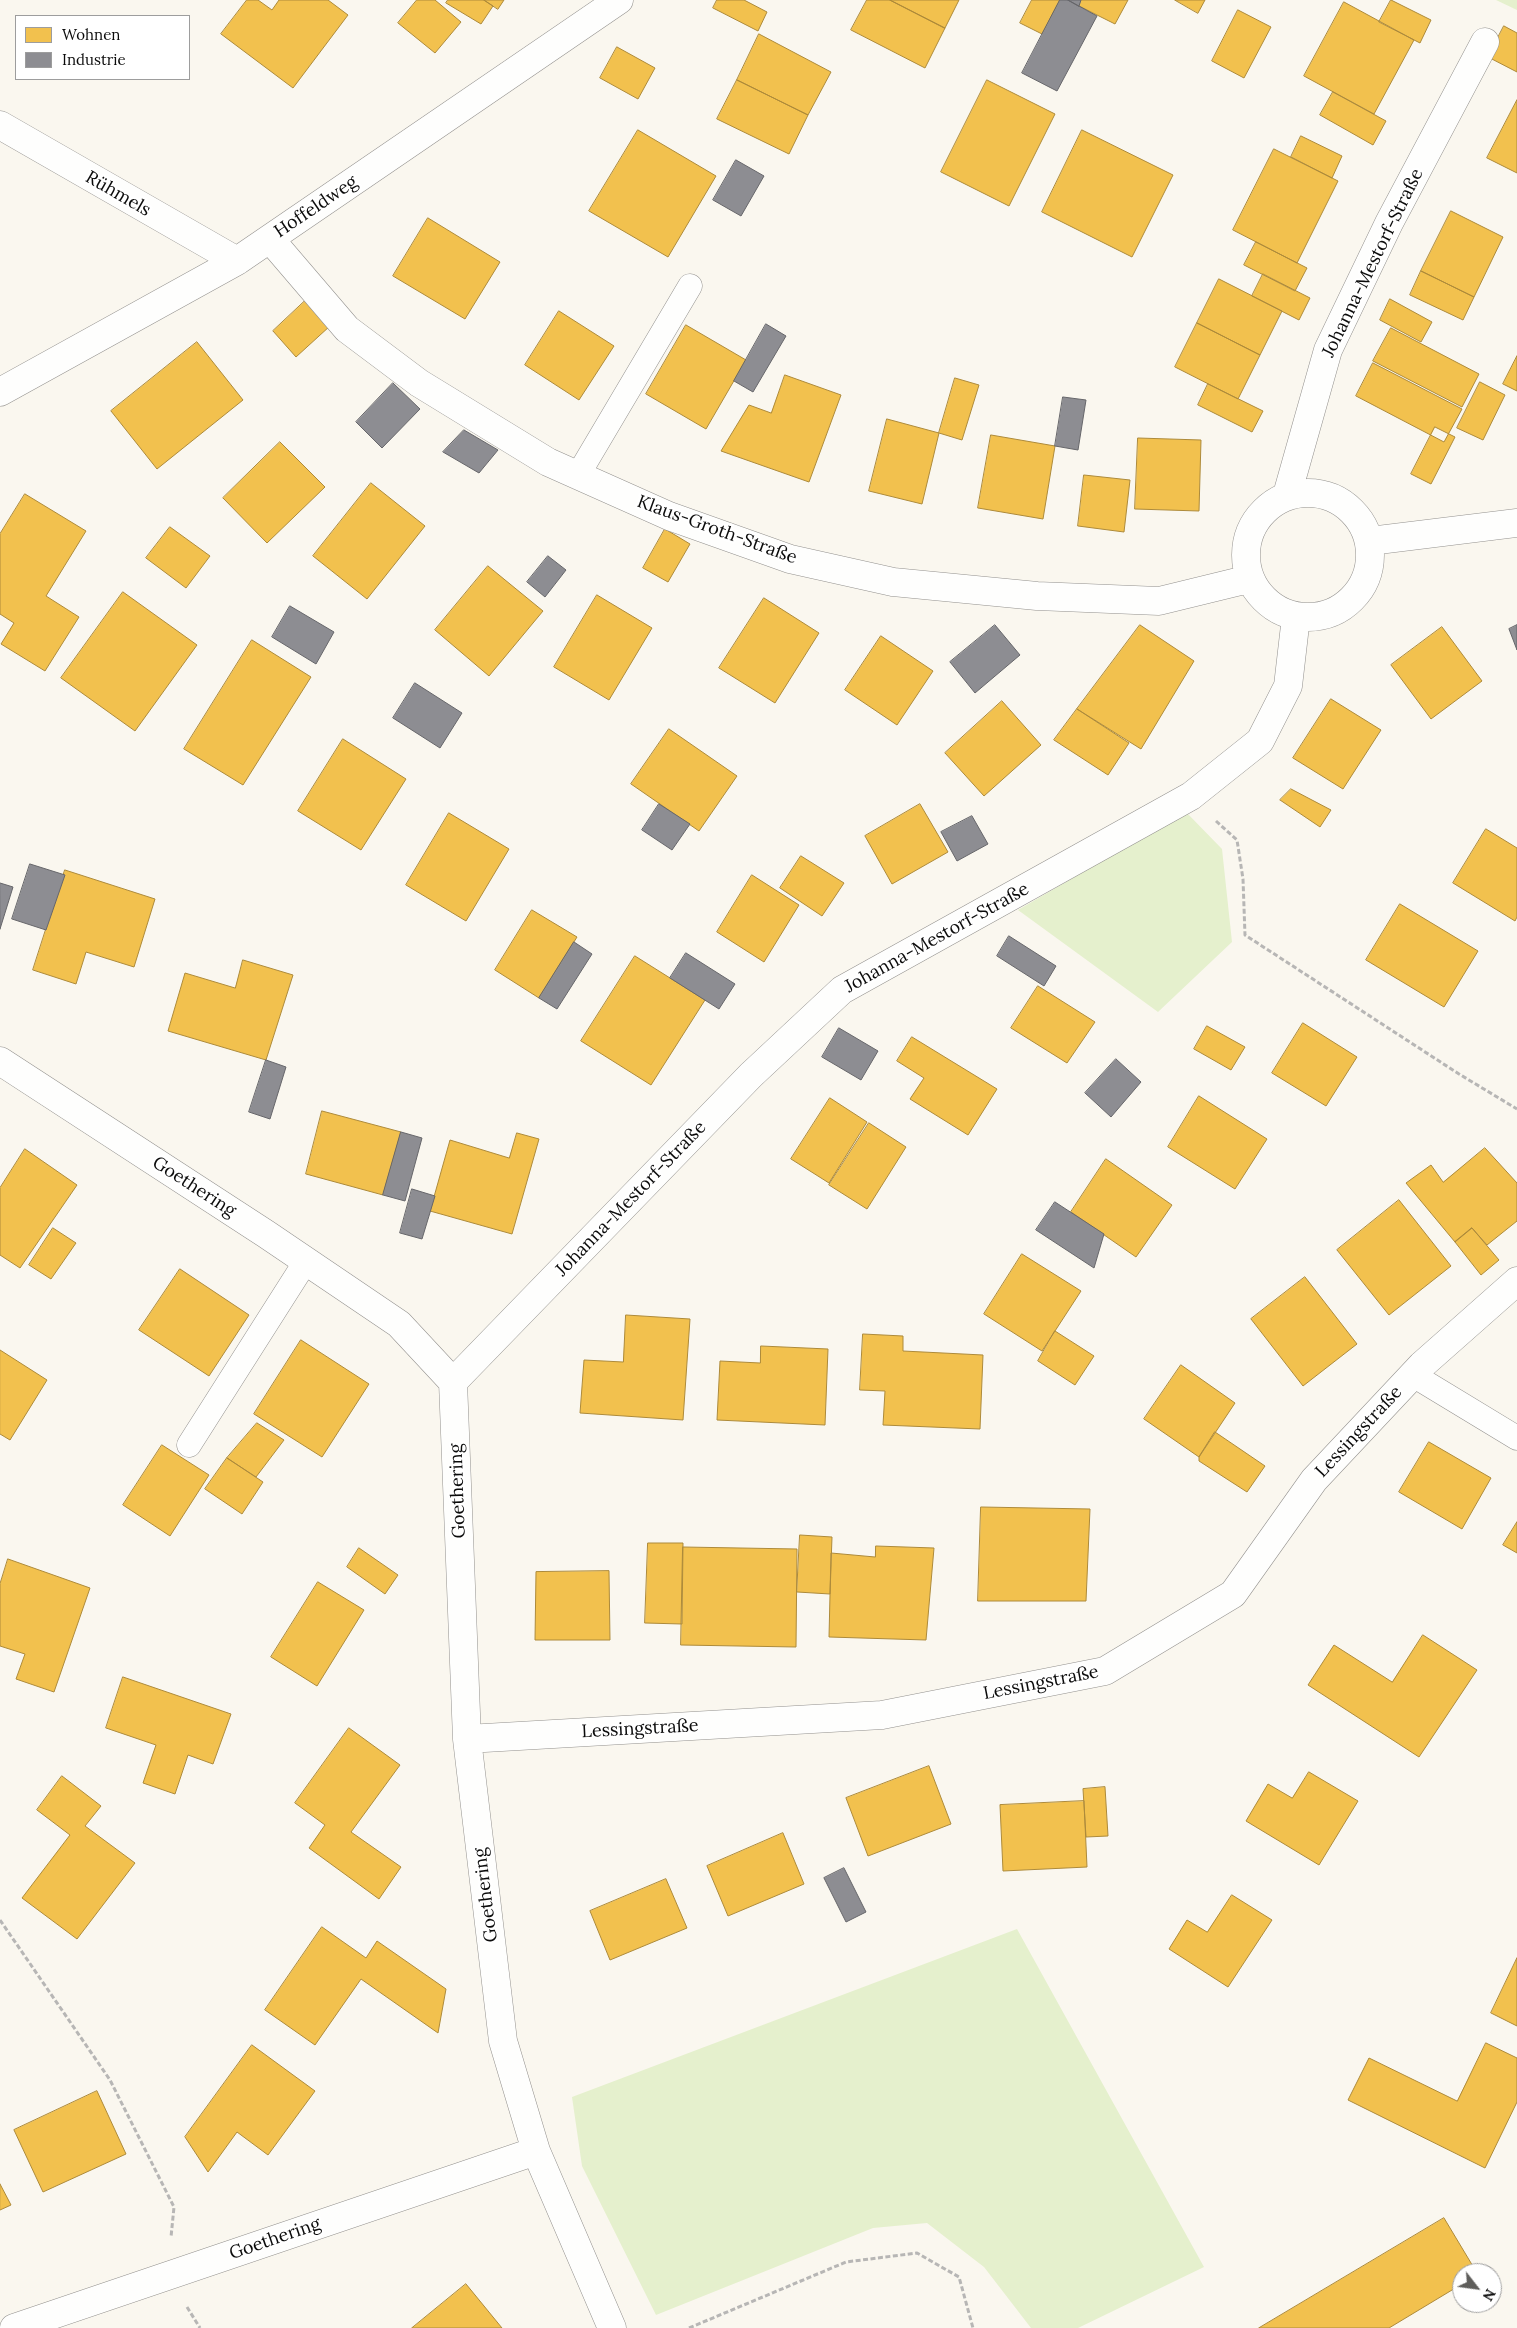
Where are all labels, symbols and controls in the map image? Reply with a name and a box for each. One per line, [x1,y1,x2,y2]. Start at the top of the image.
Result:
legend [15,15,190,80]
text: Wohnen [62,25,120,44]
text: Industrie [62,50,126,69]
street label: Johanna-Mestorf-Straße [1318,165,1428,361]
street label: Rühmels [81,167,155,221]
street label: Hoffeldweg [270,171,362,243]
street label: Klaus-Groth-Straße [634,491,800,569]
street label: Johanna-Mestorf-Straße [841,878,1033,998]
street label: Johanna-Mestorf-Straße [551,1117,711,1281]
street label: Goethering [148,1152,240,1222]
street label: Lessingstraße [1311,1382,1407,1482]
street label: Goethering [446,1443,470,1539]
street label: Lessingstraße [981,1661,1101,1705]
street label: Lessingstraße [581,1715,699,1743]
street label: Goethering [469,1846,503,1944]
street label: Goethering [227,2213,323,2265]
north arrow [1452,2263,1502,2313]
text: N [1479,2286,1500,2304]

